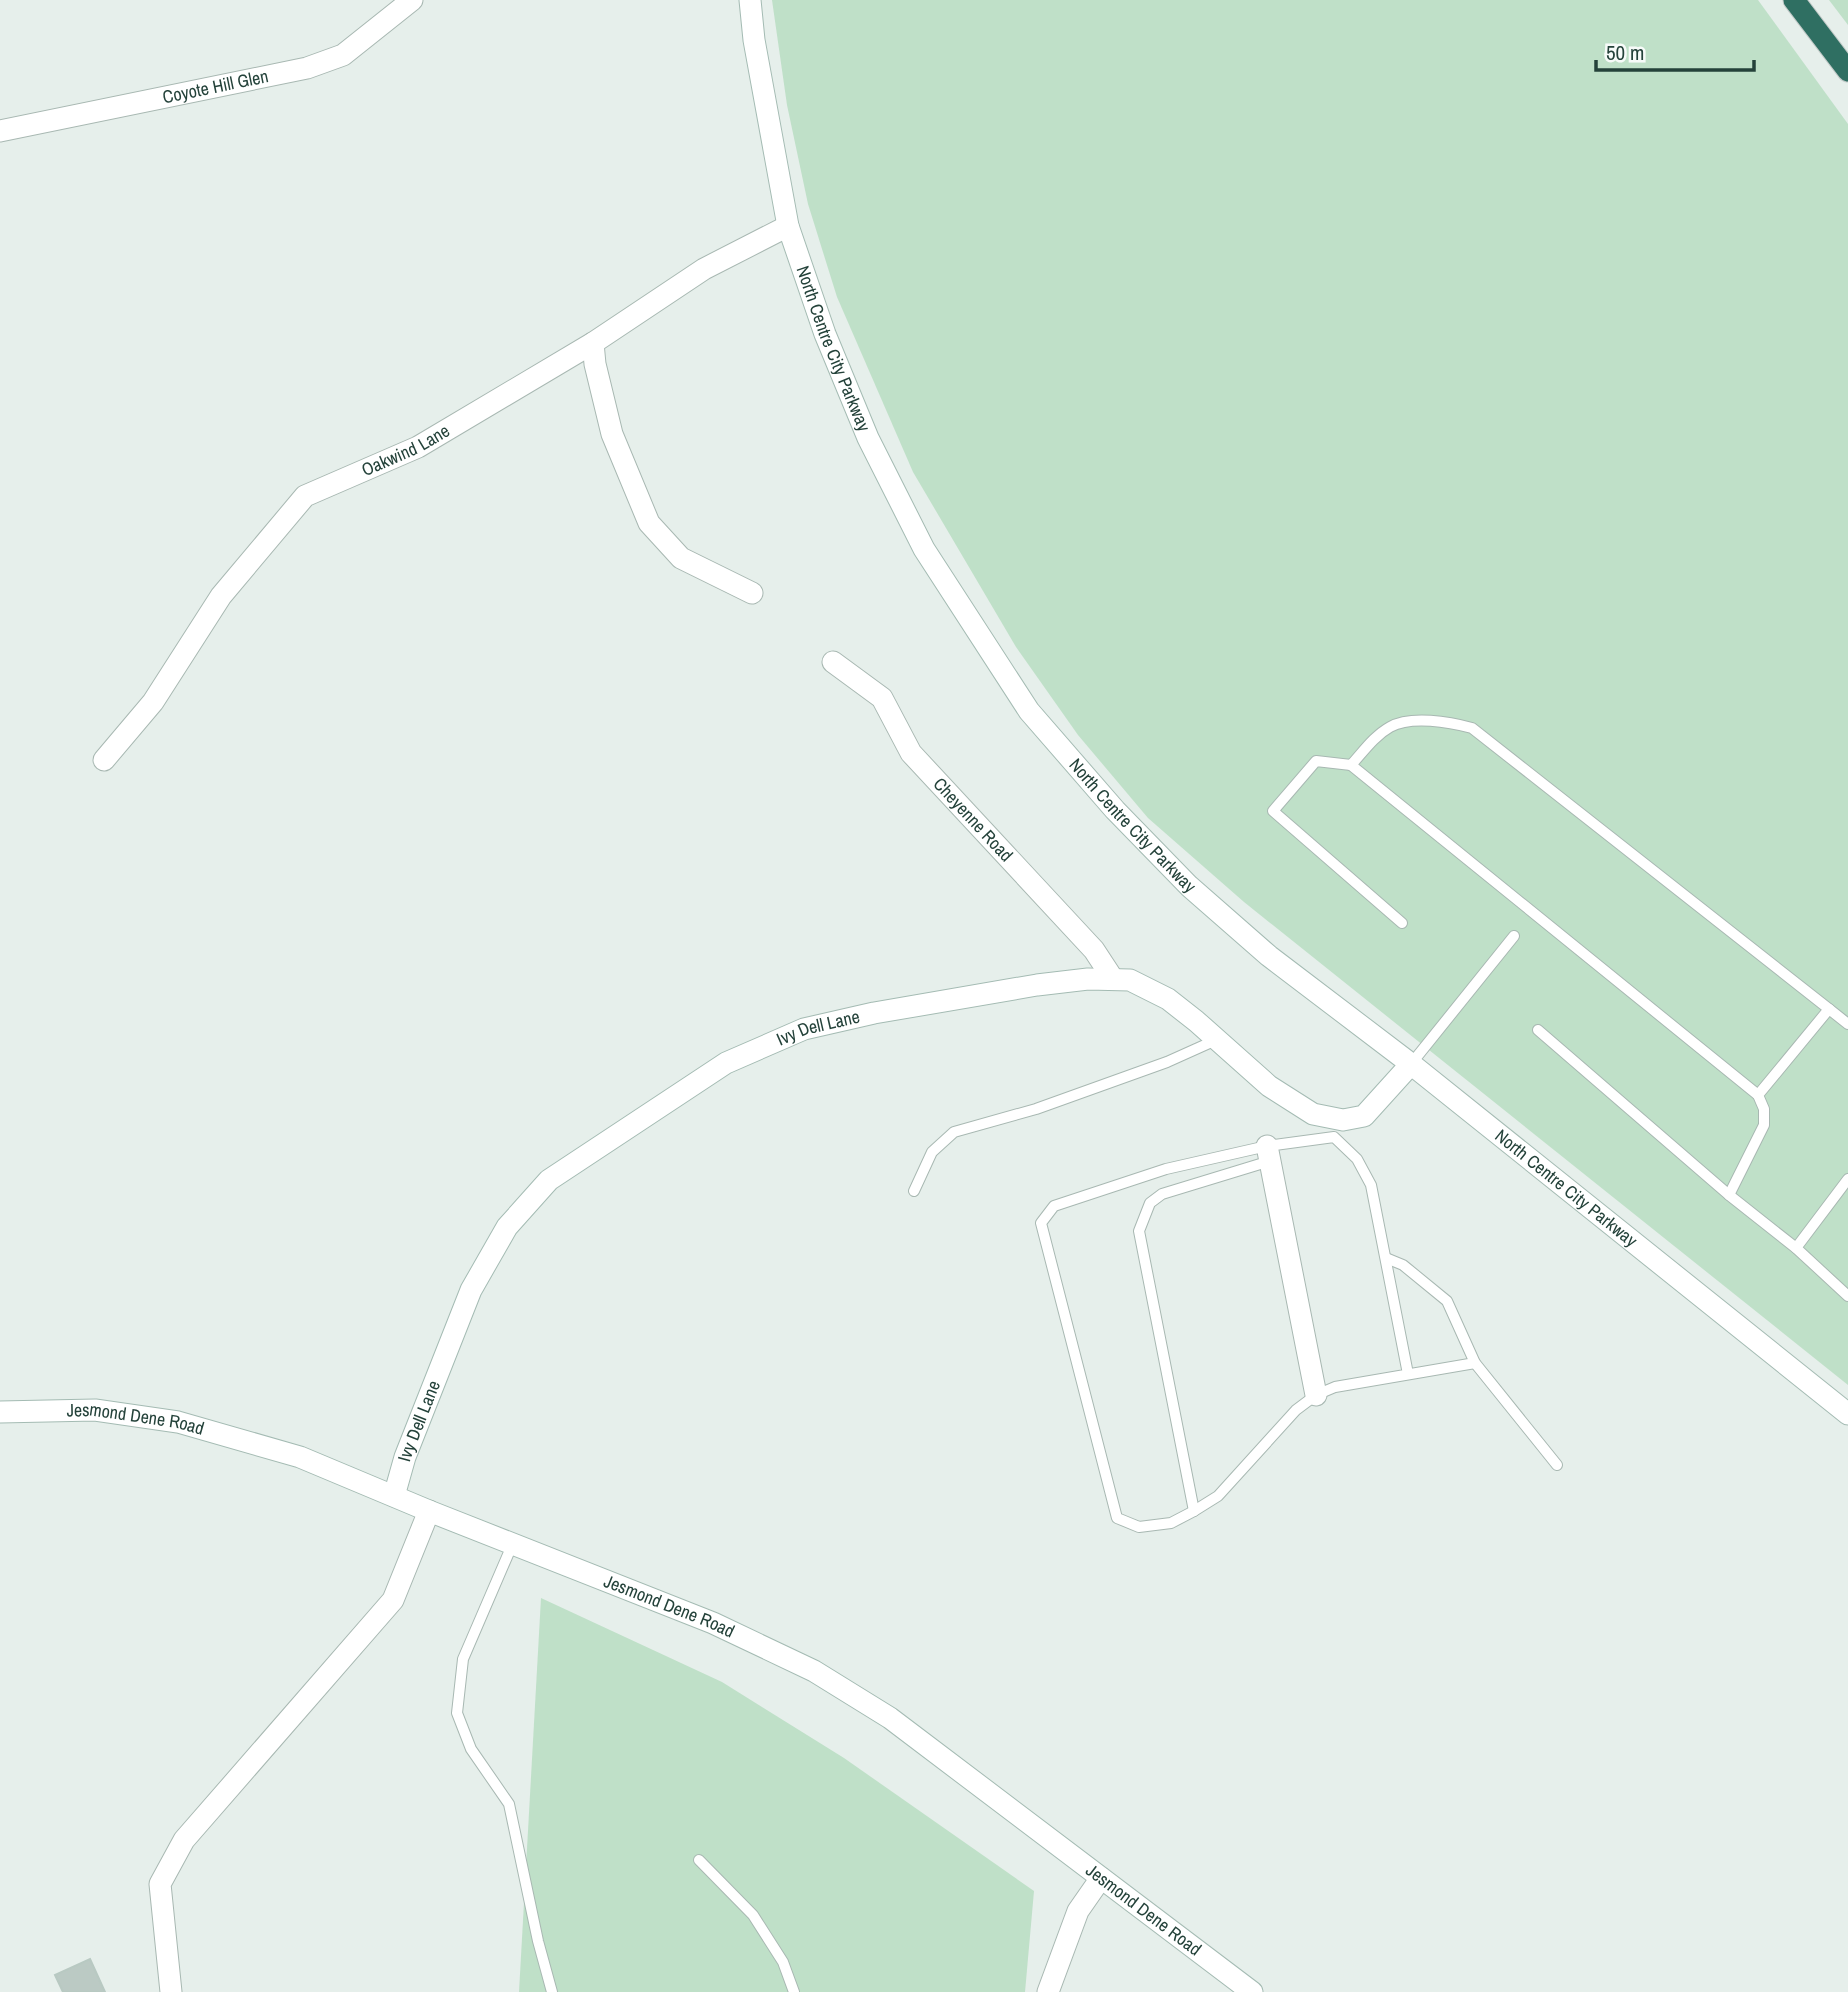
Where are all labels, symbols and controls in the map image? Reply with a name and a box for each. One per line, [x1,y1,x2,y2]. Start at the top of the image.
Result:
scale bar [1596,28,1754,72]
text: 50 m [1606,38,1644,67]
street label: Coyote Hill Glen [160,63,271,109]
street label: North Centre City Parkway [791,262,877,436]
street label: Oakwind Lane [358,418,454,482]
street label: North Centre City Parkway [1064,753,1202,899]
street label: Cheyenne Road [928,772,1019,867]
street label: Ivy Dell Lane [773,1004,862,1051]
street label: North Centre City Parkway [1490,1123,1643,1253]
street label: Ivy Dell Lane [391,1377,446,1464]
street label: Jesmond Dene Road [66,1396,207,1441]
street label: Jesmond Dene Road [600,1568,739,1643]
street label: Jesmond Dene Road [1081,1858,1207,1961]

